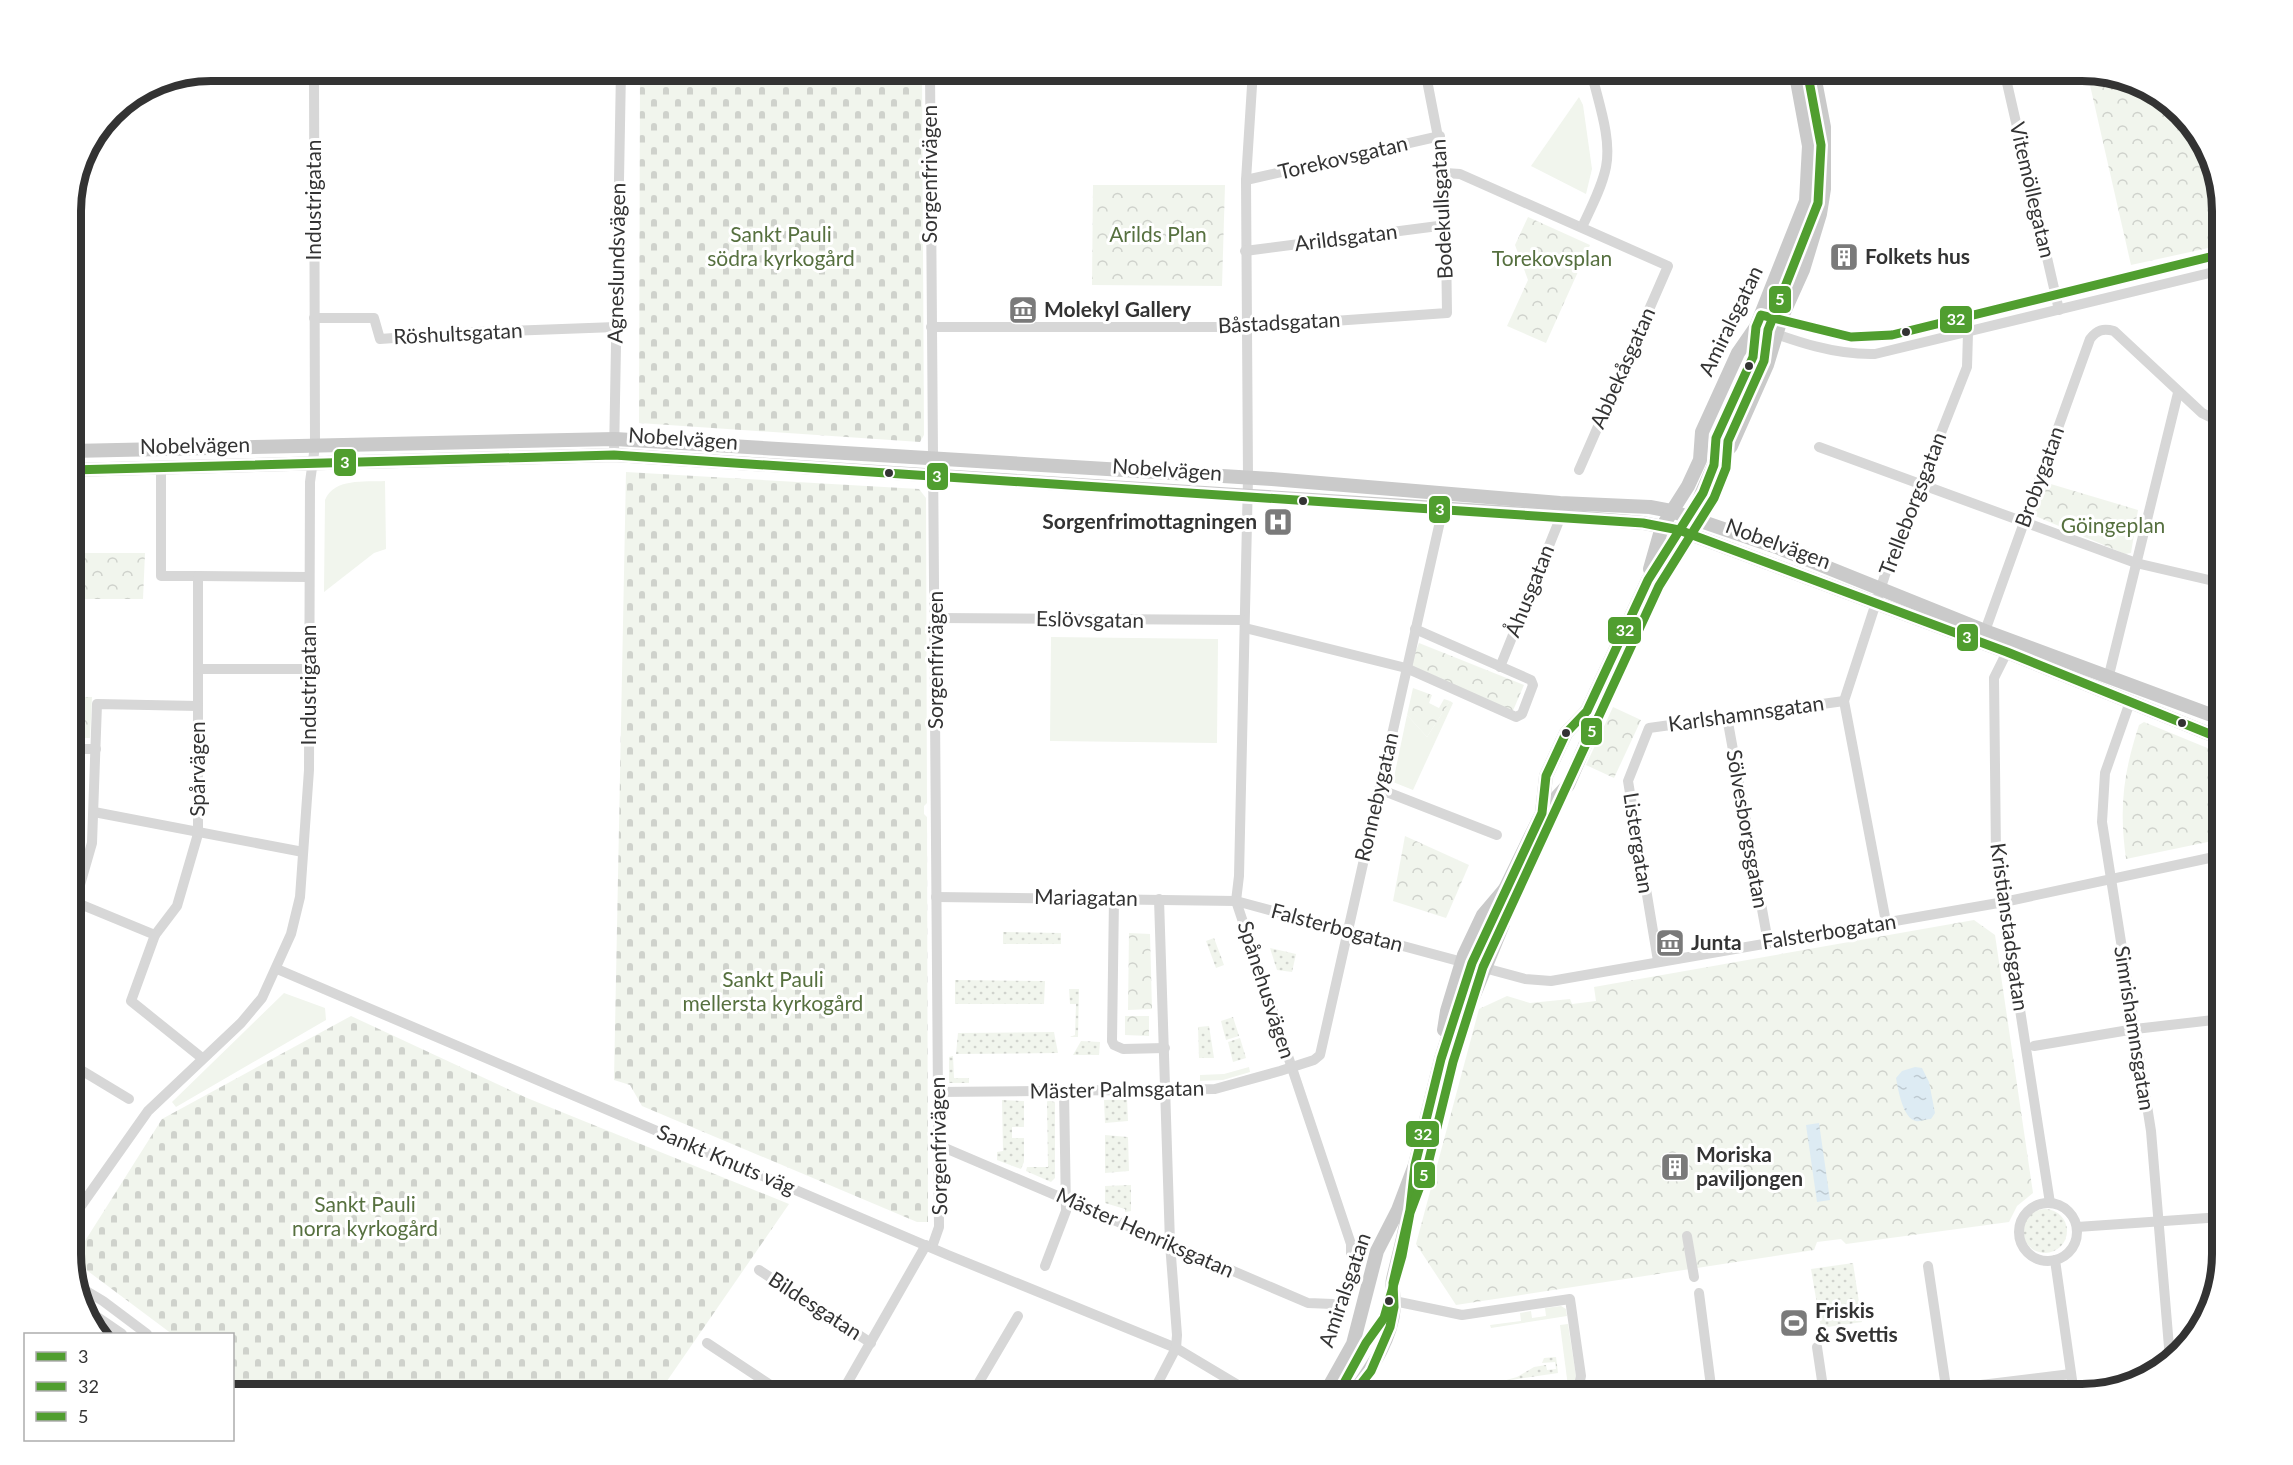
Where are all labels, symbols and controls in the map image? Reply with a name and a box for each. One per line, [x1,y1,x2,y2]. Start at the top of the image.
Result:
street label: Sorgenfrivägen [916,105,941,243]
street label: Vitemöllegatan [2006,119,2061,260]
street label: Torekovsgatan [1275,129,1410,184]
street label: Bodekullsgatan [1424,138,1457,280]
street label: Industrigatan [300,139,325,261]
street label: Agneslundsvägen [602,182,629,344]
street label: Arildsgatan [1293,218,1399,255]
park label: Sankt Pauli södra kyrkogård [707,221,855,270]
park label: Arilds Plan [1109,221,1207,246]
building icon: Folkets hus [1828,241,1860,273]
place label: Folkets hus [1865,243,1970,268]
park label: Torekovsplan [1492,245,1612,270]
street label: Amiralsgatan [1692,261,1767,379]
line badge: 5 [1768,285,1792,314]
text: 5 [1775,289,1785,308]
museum icon: Molekyl Gallery [1007,294,1039,326]
place label: Molekyl Gallery [1044,296,1192,321]
street label: Abbekåsgatan [1584,303,1659,432]
line badge: 32 [1939,305,1973,334]
street label: Båstadsgatan [1217,306,1341,337]
text: 32 [1947,309,1965,328]
street label: Röshultsgatan [393,317,523,348]
unlabelled marker [1900,326,1912,338]
unlabelled marker [1743,360,1755,372]
street label: Nobelvägen [627,421,739,454]
street label: Brobygatan [2009,423,2068,530]
street label: Trelleborgsgatan [1873,428,1950,579]
street label: Nobelvägen [140,431,250,458]
line badge: 3 [333,448,357,477]
text: 3 [340,452,350,471]
street label: Nobelvägen [1111,452,1223,485]
line badge: 3 [926,462,949,491]
text: 3 [932,466,942,485]
unlabelled marker [883,467,895,479]
unlabelled marker [1297,495,1309,507]
line badge: 3 [1428,495,1451,524]
text: 3 [1435,499,1445,518]
hospital icon: Sorgenfrimottagningen [1262,506,1294,538]
place label: Sorgenfrimottagningen [1042,508,1257,533]
street label: Nobelvägen [1723,512,1834,573]
park label: Göingeplan [2061,512,2165,537]
street label: Åhusgatan [1499,541,1558,640]
street label: Sorgenfrivägen [922,591,947,729]
street label: Eslövsgatan [1036,605,1144,632]
line badge: 32 [1607,616,1642,645]
text: 32 [1616,620,1634,639]
line badge: 3 [1956,623,1979,652]
street label: Industrigatan [295,624,320,746]
text: 3 [1962,627,1972,646]
street label: Karlshamnsgatan [1666,689,1825,736]
line badge: 5 [1580,717,1603,746]
unlabelled marker [2176,717,2188,729]
street label: Spårvägen [184,721,209,817]
text: 5 [1587,721,1597,740]
unlabelled marker [1560,727,1572,739]
street label: Ronnebygatan [1349,730,1403,864]
street label: Sölvesborgsgatan [1722,747,1775,910]
street label: Listergatan [1619,791,1660,895]
street label: Kristianstadsgatan [1986,841,2035,1012]
street label: Mariagatan [1034,883,1138,910]
street label: Falsterbogatan [1269,897,1406,956]
street label: Falsterbogatan [1760,908,1898,953]
street label: Spånehusvägen [1233,918,1301,1061]
museum icon: Junta [1654,927,1686,959]
place label: Junta [1691,929,1742,954]
street label: Simrishamnsgatan [2110,944,2161,1112]
park label: Sankt Pauli mellersta kyrkogård [683,966,863,1015]
street label: Mäster Palmsgatan [1029,1074,1205,1103]
street label: Sorgenfrivägen [924,1076,951,1216]
street label: Sankt Knuts väg [654,1118,800,1199]
line badge: 32 [1405,1120,1440,1148]
text: 32 [1414,1124,1432,1143]
place label: Moriska paviljongen [1696,1141,1803,1190]
building icon: Moriska paviljongen [1659,1151,1691,1183]
line badge: 5 [1413,1161,1436,1189]
text: 5 [1419,1165,1429,1184]
street label: Mäster Henriksgatan [1053,1181,1238,1282]
park label: Sankt Pauli norra kyrkogård [292,1191,438,1240]
street label: Amiralsgatan [1312,1229,1375,1350]
street label: Bildesgatan [765,1265,867,1344]
unlabelled marker [1383,1295,1395,1307]
place label: Friskis & Svettis [1815,1297,1898,1346]
sports icon: Friskis & Svettis [1778,1307,1810,1339]
legend [24,1333,234,1441]
text: 3 [78,1345,88,1367]
text: 32 [78,1375,99,1397]
text: 5 [78,1405,88,1427]

